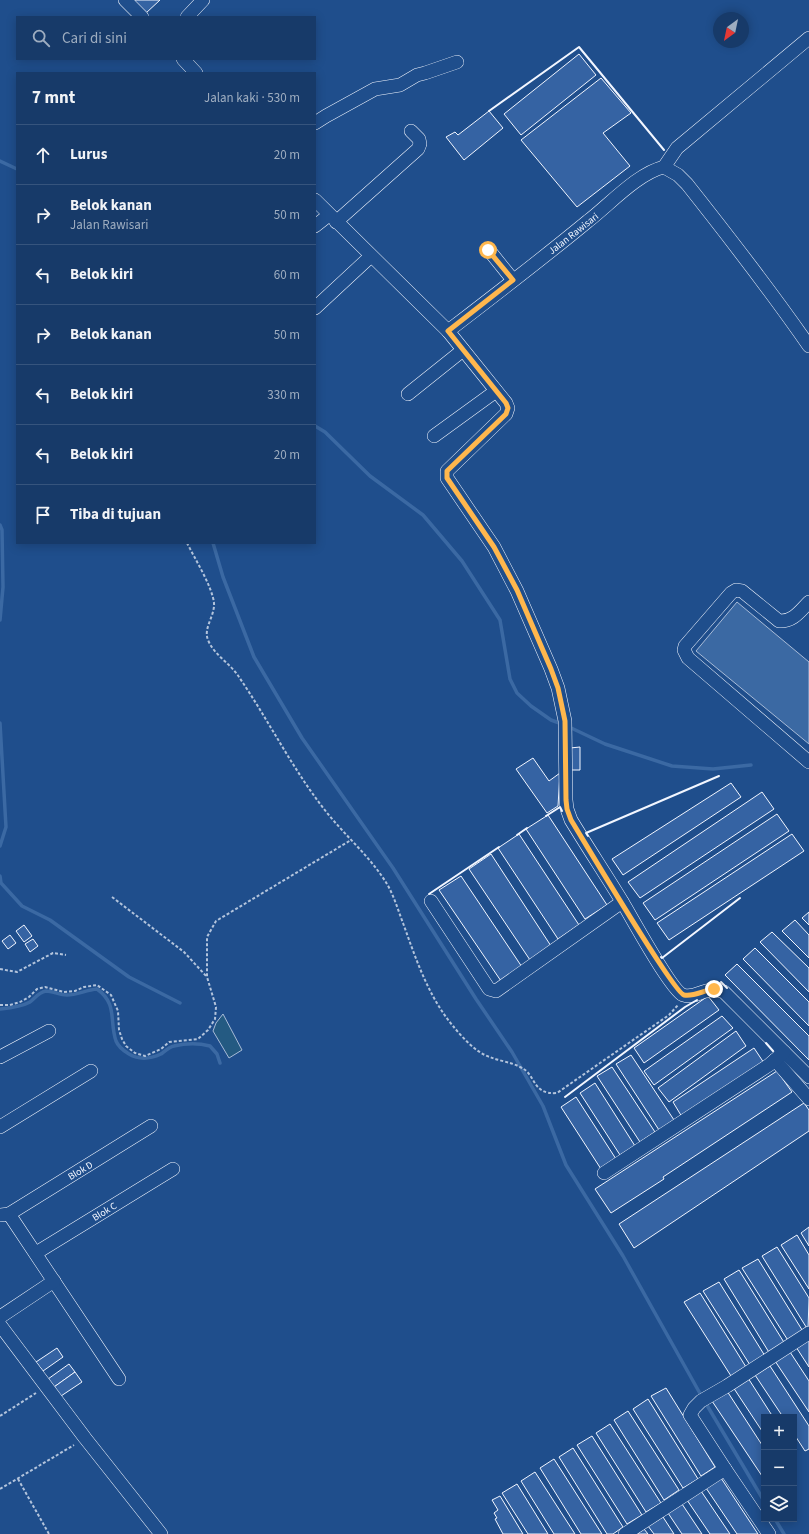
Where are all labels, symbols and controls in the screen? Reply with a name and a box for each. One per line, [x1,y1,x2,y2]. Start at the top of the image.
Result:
north arrow [713,12,749,48]
search box [16,16,316,60]
icon: search [30,27,52,49]
text: Cari di sini [62,28,127,49]
text: 7 mnt [32,86,75,110]
text: Jalan kaki · 530 m [204,89,300,107]
icon: ahead [32,144,54,166]
text: Lurus [70,144,107,165]
text: 20 m [274,146,300,164]
text: Belok kanan [70,195,152,216]
icon: right [32,204,54,226]
text: 50 m [274,206,300,224]
street label: Jalan Rawisari [546,210,602,258]
text: Jalan Rawisari [70,216,149,234]
route start [479,241,497,259]
icon: left [32,264,54,286]
text: Belok kiri [70,264,133,285]
text: 60 m [274,266,300,284]
icon: right [32,324,54,346]
text: Belok kanan [70,324,152,345]
text: 50 m [274,326,300,344]
icon: left [32,384,54,406]
text: Belok kiri [70,384,133,405]
text: 330 m [267,386,300,404]
icon: left [32,444,54,466]
text: Belok kiri [70,444,133,465]
text: 20 m [274,446,300,464]
icon: arrive [32,504,54,526]
text: Tiba di tujuan [70,504,161,525]
route end [705,980,723,998]
street label: Blok D [65,1158,96,1184]
street label: Blok C [90,1199,120,1225]
map controls [761,1414,797,1522]
button: + [761,1414,797,1450]
button: − [761,1450,797,1486]
button: layers [761,1486,797,1522]

